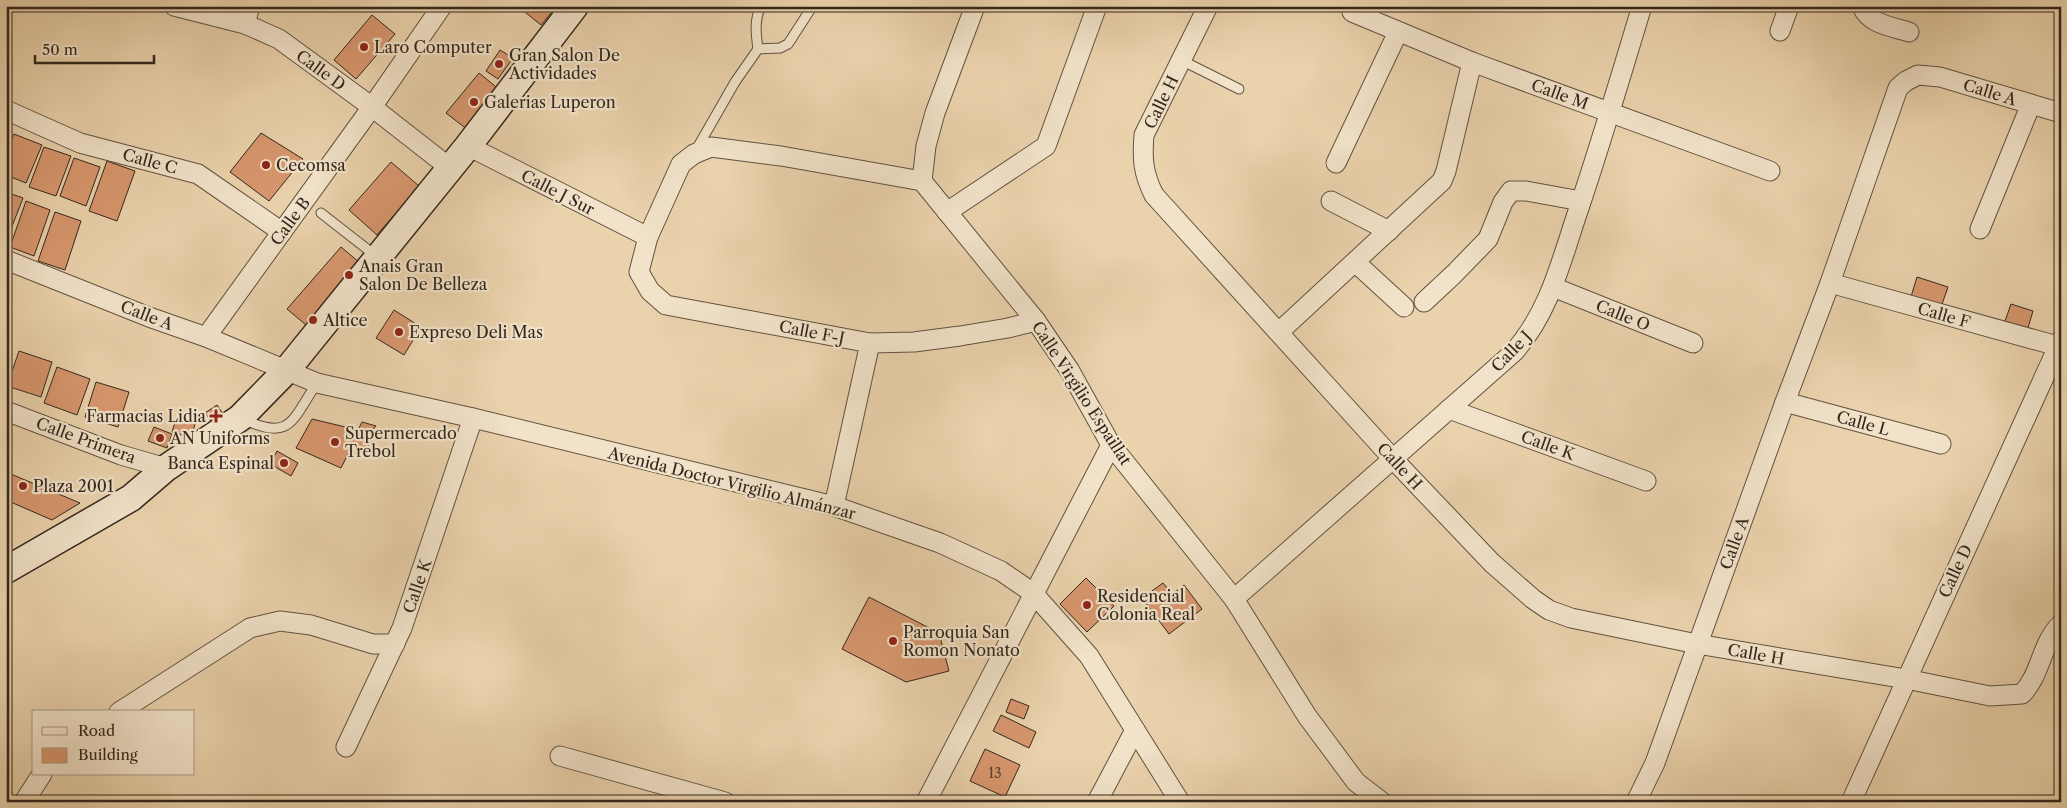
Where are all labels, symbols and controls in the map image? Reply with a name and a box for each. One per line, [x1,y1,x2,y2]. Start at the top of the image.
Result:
scale bar [35,32,154,64]
place label: Laro Computer [374,37,492,57]
text: 50 m [42,40,78,59]
marker: Laro Computer [358,41,370,53]
street label: Calle D [292,45,350,95]
place label: Gran Salon De Actividades [508,45,620,83]
marker: Gran Salon De Actividades [493,58,505,70]
street label: Calle H [1139,72,1183,132]
street label: Calle M [1529,74,1591,114]
street label: Calle A [1961,74,2020,110]
place label: Galerias Luperon [484,92,616,112]
marker: Galerias Luperon [468,96,480,108]
street label: Calle C [120,144,180,178]
place label: Cecomsa [276,155,346,175]
marker: Cecomsa [260,159,272,171]
street label: Calle J Sur [518,165,598,219]
street label: Calle B [266,193,314,249]
place label: Anais Gran Salon De Belleza [358,256,488,294]
marker: Anais Gran Salon De Belleza [343,269,355,281]
street label: Calle O [1593,295,1653,335]
street label: Calle A [118,296,177,335]
street label: Calle F [1915,298,1973,332]
place label: Altice [322,310,368,330]
marker: Altice [307,314,319,326]
street label: Calle F-J [777,316,847,348]
street label: Calle Virgilio Espaillat [1028,317,1136,469]
place label: Expreso Deli Mas [409,322,543,342]
marker: Expreso Deli Mas [393,326,405,338]
street label: Calle J [1487,326,1535,376]
place label: Farmacias Lidia [86,406,207,426]
street label: Calle L [1834,406,1892,440]
marker: Farmacias Lidia [210,410,222,422]
street label: Calle Primera [33,413,139,467]
place label: Supermercado Trebol [345,423,457,461]
street label: Calle K [1518,426,1578,464]
place label: AN Uniforms [169,428,270,448]
marker: AN Uniforms [154,432,166,444]
marker: Supermercado Trebol [329,436,341,448]
street label: Calle H [1373,438,1427,494]
street label: Avenida Doctor Virgilio Almánzar [605,442,858,524]
place label: Banca Espinal [168,453,274,473]
marker: Banca Espinal [278,457,290,469]
place label: Plaza 2001 [33,476,114,496]
marker: Plaza 2001 [17,480,29,492]
street label: Calle A [1715,513,1753,572]
street label: Calle D [1934,541,1976,601]
street label: Calle K [398,556,436,616]
place label: Residencial Colonia Real [1097,586,1195,624]
marker: Residencial Colonia Real [1081,599,1093,611]
place label: Parroquia San Romon Nonato [903,622,1020,660]
marker: Parroquia San Romon Nonato [887,635,899,647]
street label: Calle H [1726,639,1786,669]
legend [32,710,195,776]
text: Road [78,721,115,740]
text: Building [78,745,138,764]
house number: 13 [988,764,1002,782]

